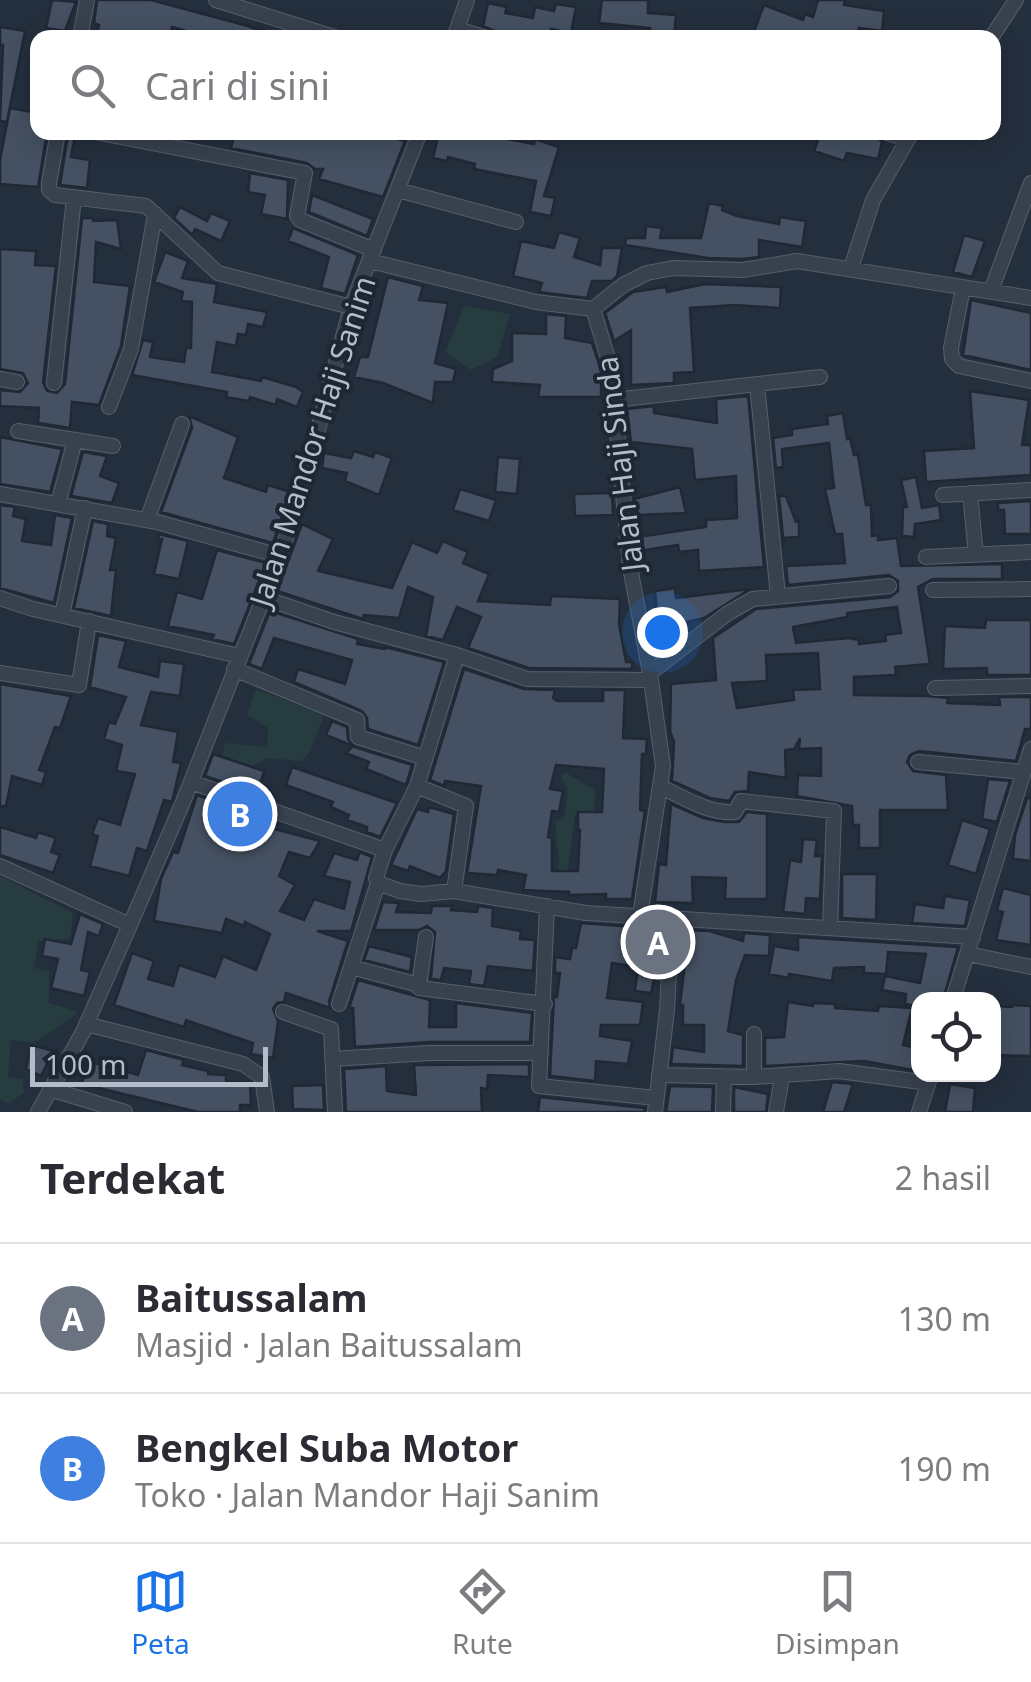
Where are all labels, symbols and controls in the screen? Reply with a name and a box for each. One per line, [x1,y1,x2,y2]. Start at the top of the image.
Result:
search box [30,30,1001,140]
icon: search [65,58,120,113]
text: Cari di sini [145,59,330,111]
street label: Jalan Mandor Haji Sanim [238,270,385,614]
street label: Jalan Haji Sinda [585,354,653,577]
your location [637,607,688,658]
pin: B [208,776,272,852]
pin: A [626,904,690,980]
map controls [911,992,1001,1082]
button: locate [911,992,1001,1082]
scale bar [30,1042,268,1086]
text: 100 m [45,1045,127,1083]
text: Terdekat [40,1149,225,1206]
text: 2 hasil [895,1156,991,1199]
text: Baitussalam [135,1271,368,1323]
text: A [61,1297,84,1340]
text: 130 m [898,1297,991,1340]
text: Masjid · Jalan Baitussalam [135,1323,523,1366]
text: Bengkel Suba Motor [135,1421,518,1473]
text: B [62,1447,83,1490]
text: 190 m [898,1447,991,1490]
text: Toko · Jalan Mandor Haji Sanim [135,1473,600,1516]
tab: Peta [131,1564,190,1662]
tab: Rute [452,1564,513,1662]
tab: Disimpan [775,1564,900,1662]

